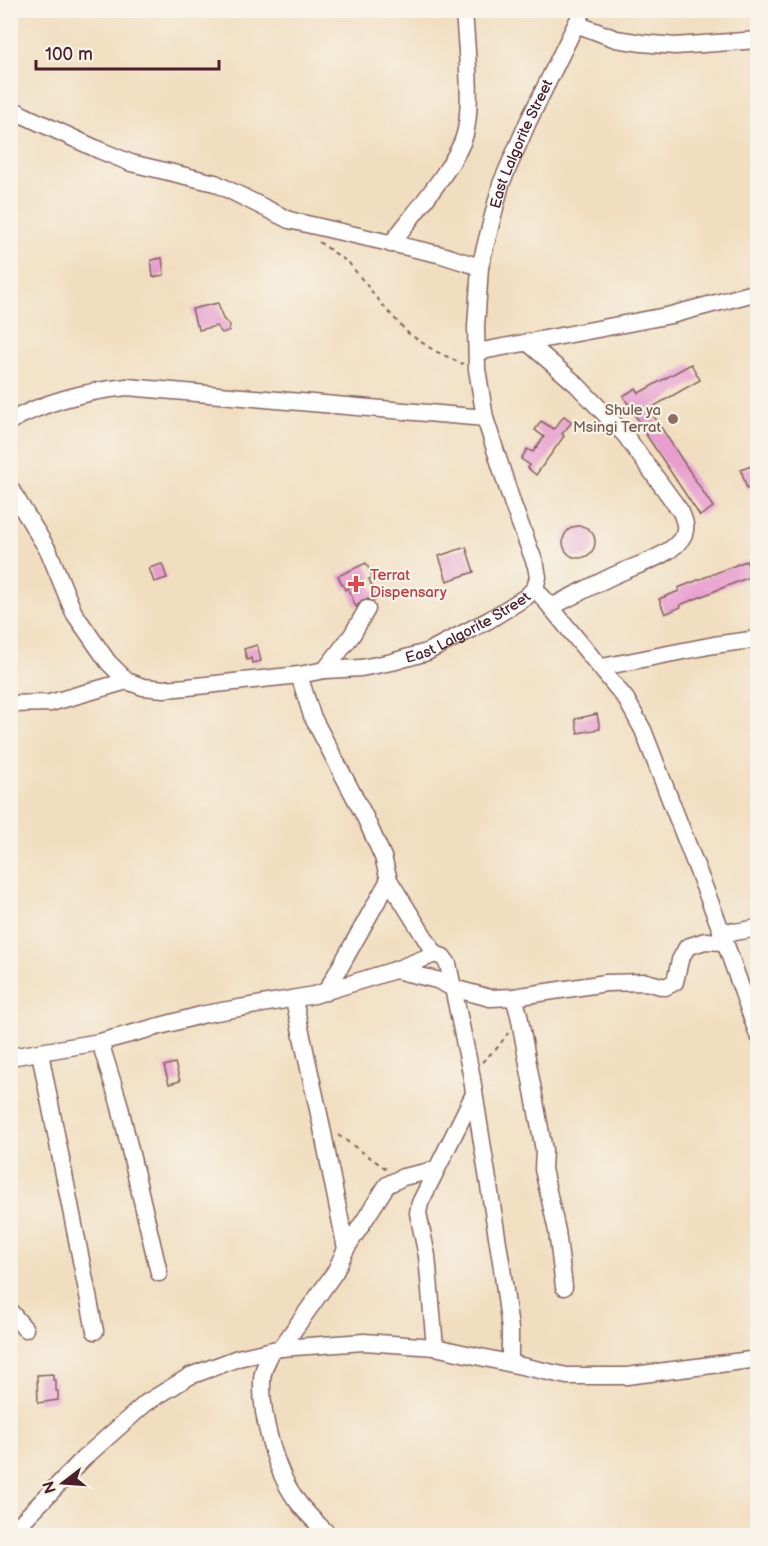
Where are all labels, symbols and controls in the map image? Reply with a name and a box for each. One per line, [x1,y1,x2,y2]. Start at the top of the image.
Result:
scale bar [36,33,219,71]
text: 100 m [45,44,93,65]
street label: East Lalgorite Street [486,76,557,210]
place label: Shule ya Msingi Terrat [573,401,661,437]
marker: Shule ya Msingi Terrat [666,412,680,426]
place label: Terrat Dispensary [370,566,447,602]
marker: Terrat Dispensary [347,575,365,593]
street label: East Lalgorite Street [403,588,535,667]
north arrow [33,1453,93,1513]
text: N [39,1478,61,1495]

